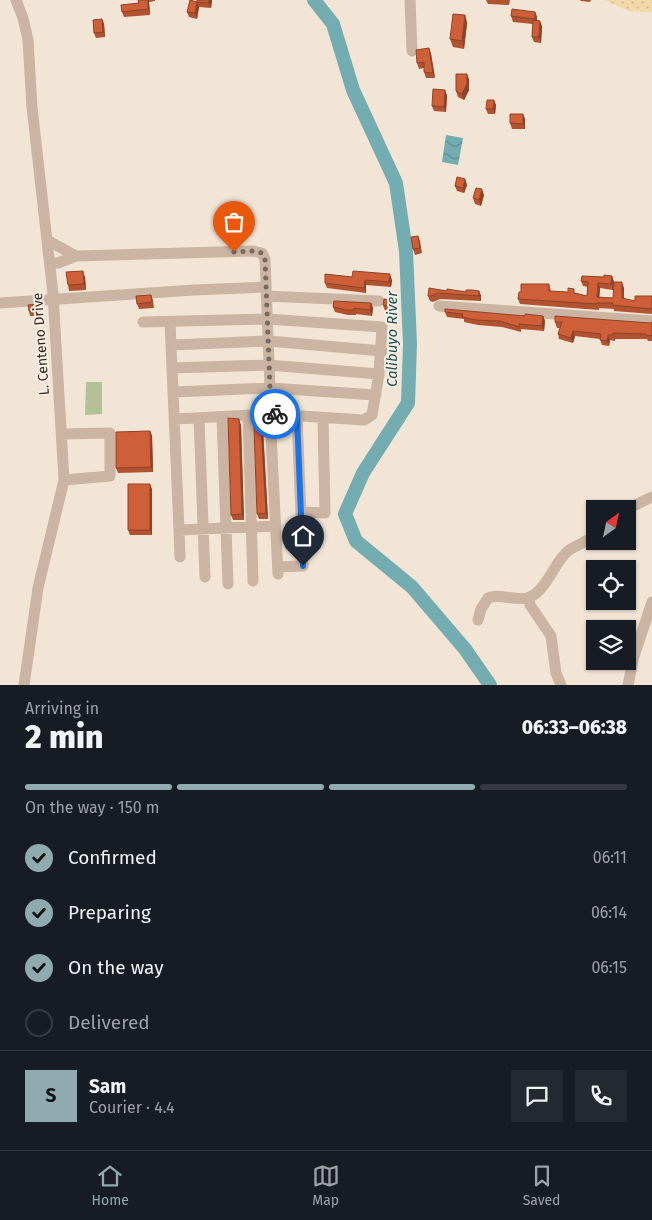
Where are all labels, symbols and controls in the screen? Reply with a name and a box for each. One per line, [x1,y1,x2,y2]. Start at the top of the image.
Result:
pin [213,201,255,252]
icon: bag [220,208,248,236]
water label: Calibuyo River [383,290,401,387]
street label: L. Centeno Drive [29,292,53,396]
courier [250,389,300,439]
icon: bike [261,400,289,428]
north arrow [586,500,636,550]
map controls [586,500,636,670]
pin [282,515,324,566]
icon: home [289,522,317,550]
button: locate [586,560,636,610]
button: layers [586,620,636,670]
text: Arriving in [25,699,99,718]
text: 06:33–06:38 [522,716,627,739]
text: 2 min [25,718,103,756]
text: On the way · 150 m [25,798,160,817]
icon: check [25,844,53,872]
text: Confirmed [68,846,157,869]
text: 06:11 [593,848,627,867]
icon: check [25,899,53,927]
text: Preparing [68,901,151,924]
text: 06:14 [591,903,627,922]
icon: check [25,954,53,982]
text: On the way [68,956,164,979]
text: 06:15 [591,958,627,977]
text: Delivered [68,1011,150,1034]
button: chat [511,1070,563,1122]
button: phone [575,1070,627,1122]
text: Sam [89,1075,126,1098]
text: S [46,1084,56,1107]
text: Courier · 4.4 [89,1098,175,1117]
tab: Home [91,1162,129,1209]
tab: Map [312,1162,340,1209]
tab: Saved [523,1162,561,1209]

